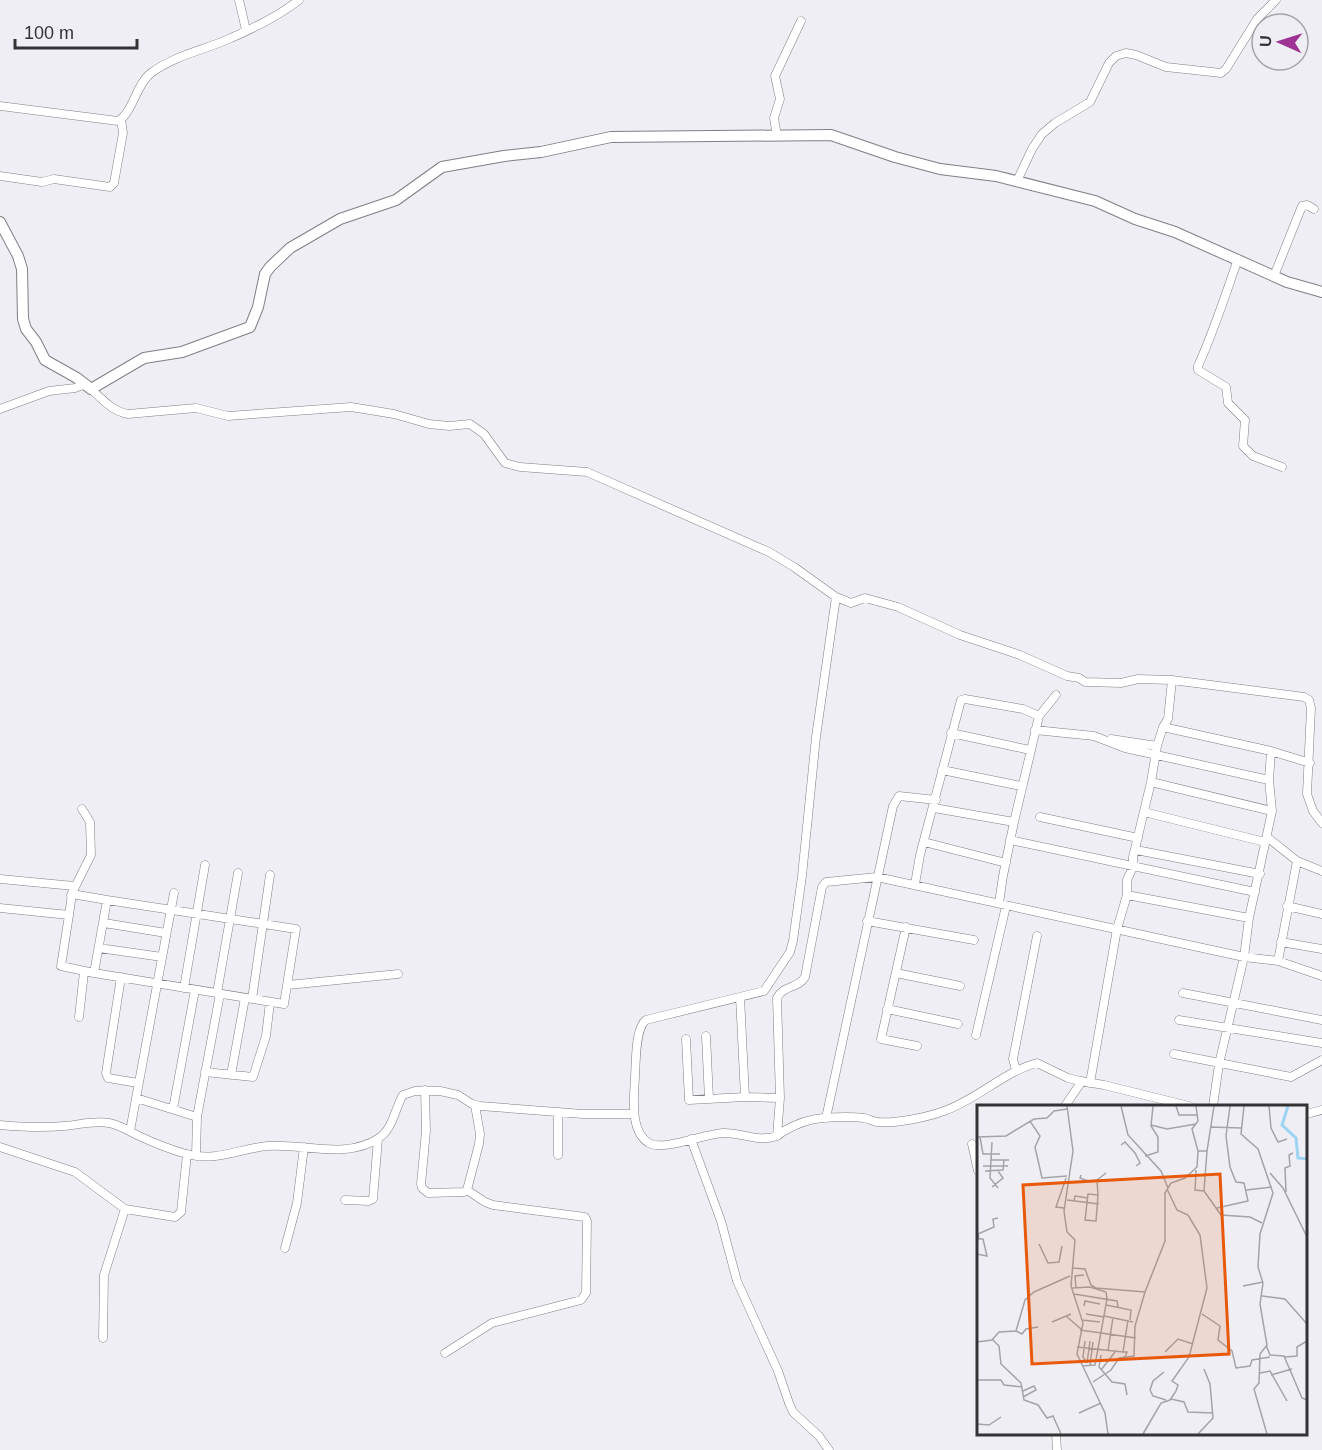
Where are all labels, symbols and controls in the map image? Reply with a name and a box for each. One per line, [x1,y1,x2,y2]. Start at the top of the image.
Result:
scale bar [15,12,136,50]
north arrow [1250,12,1310,72]
text: 100 m [24,23,74,43]
text: U [1257,35,1274,47]
inset map [977,1105,1307,1435]

